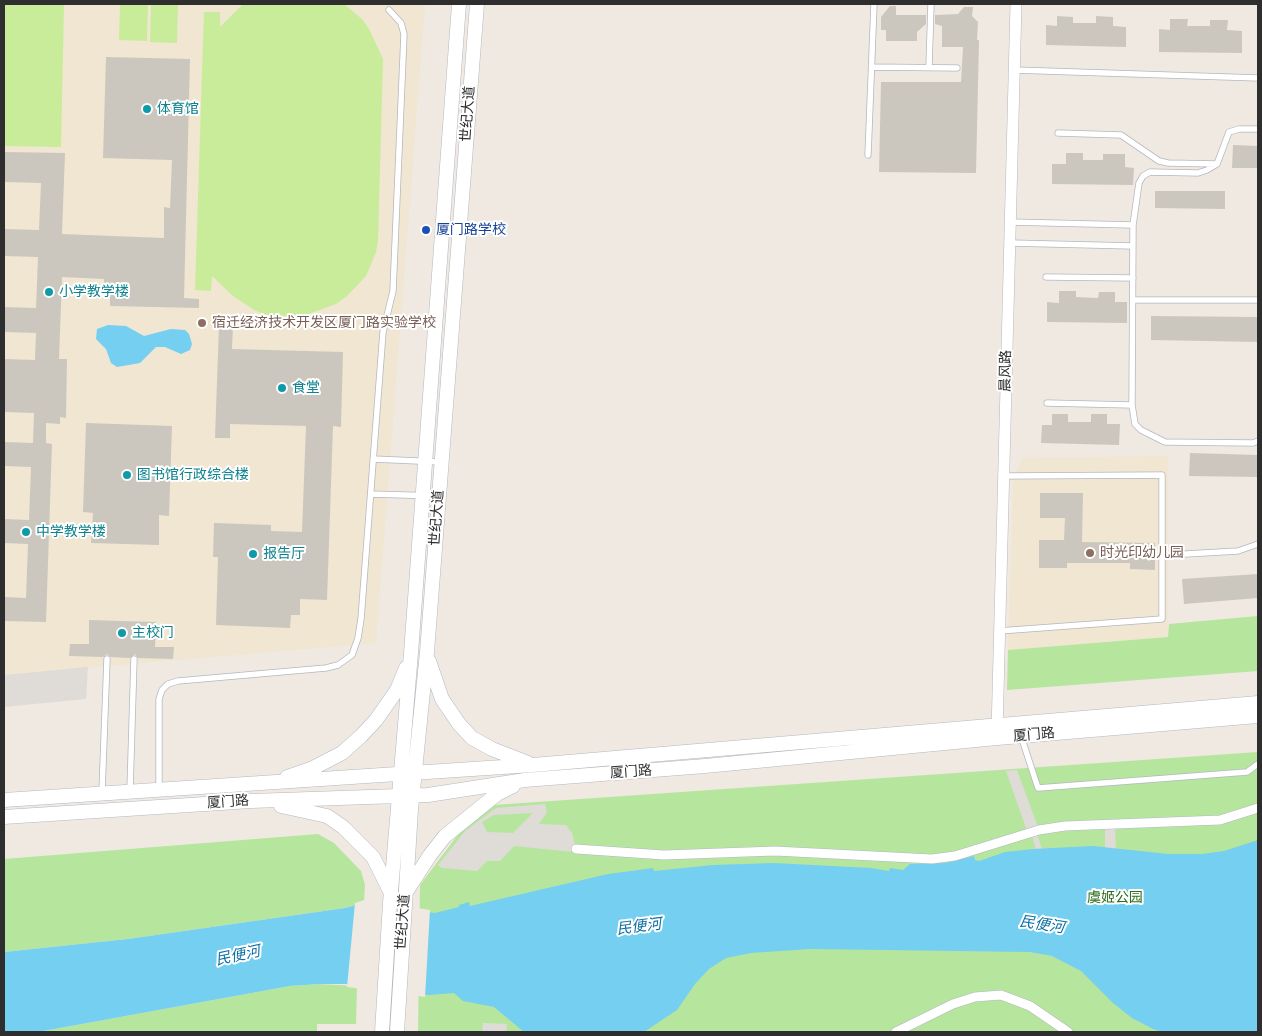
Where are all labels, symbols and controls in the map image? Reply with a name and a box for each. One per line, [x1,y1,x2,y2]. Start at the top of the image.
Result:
street label: 世纪大道 [458,85,478,143]
place label: 体育馆 [157,101,199,117]
marker: 体育馆 [141,103,153,115]
place label: 厦门路学校 [436,222,506,238]
marker: 厦门路学校 [420,224,432,236]
place label: 小学教学楼 [59,284,129,300]
marker: 小学教学楼 [43,286,55,298]
place label: 宿迁经济技术开发区厦门路实验学校 [212,315,436,331]
marker: 宿迁经济技术开发区厦门路实验学校 [196,317,208,329]
street label: 晨风路 [997,350,1015,392]
place label: 食堂 [292,380,320,396]
marker: 食堂 [276,382,288,394]
place label: 图书馆行政综合楼 [137,467,249,483]
marker: 图书馆行政综合楼 [121,469,133,481]
street label: 世纪大道 [427,489,447,547]
place label: 中学教学楼 [36,524,106,540]
marker: 中学教学楼 [20,526,32,538]
place label: 时光印幼儿园 [1100,545,1184,561]
place label: 报告厅 [263,546,305,562]
marker: 时光印幼儿园 [1084,547,1096,559]
marker: 报告厅 [247,548,259,560]
place label: 主校门 [132,625,174,641]
marker: 主校门 [116,627,128,639]
street label: 厦门路 [1012,725,1056,745]
street label: 厦门路 [609,762,653,782]
street label: 厦门路 [206,792,250,812]
park label: 虞姬公园 [1087,890,1143,906]
street label: 世纪大道 [393,893,413,951]
water label: 民便河 [1018,913,1066,937]
water label: 民便河 [616,915,662,939]
water label: 民便河 [214,943,262,969]

